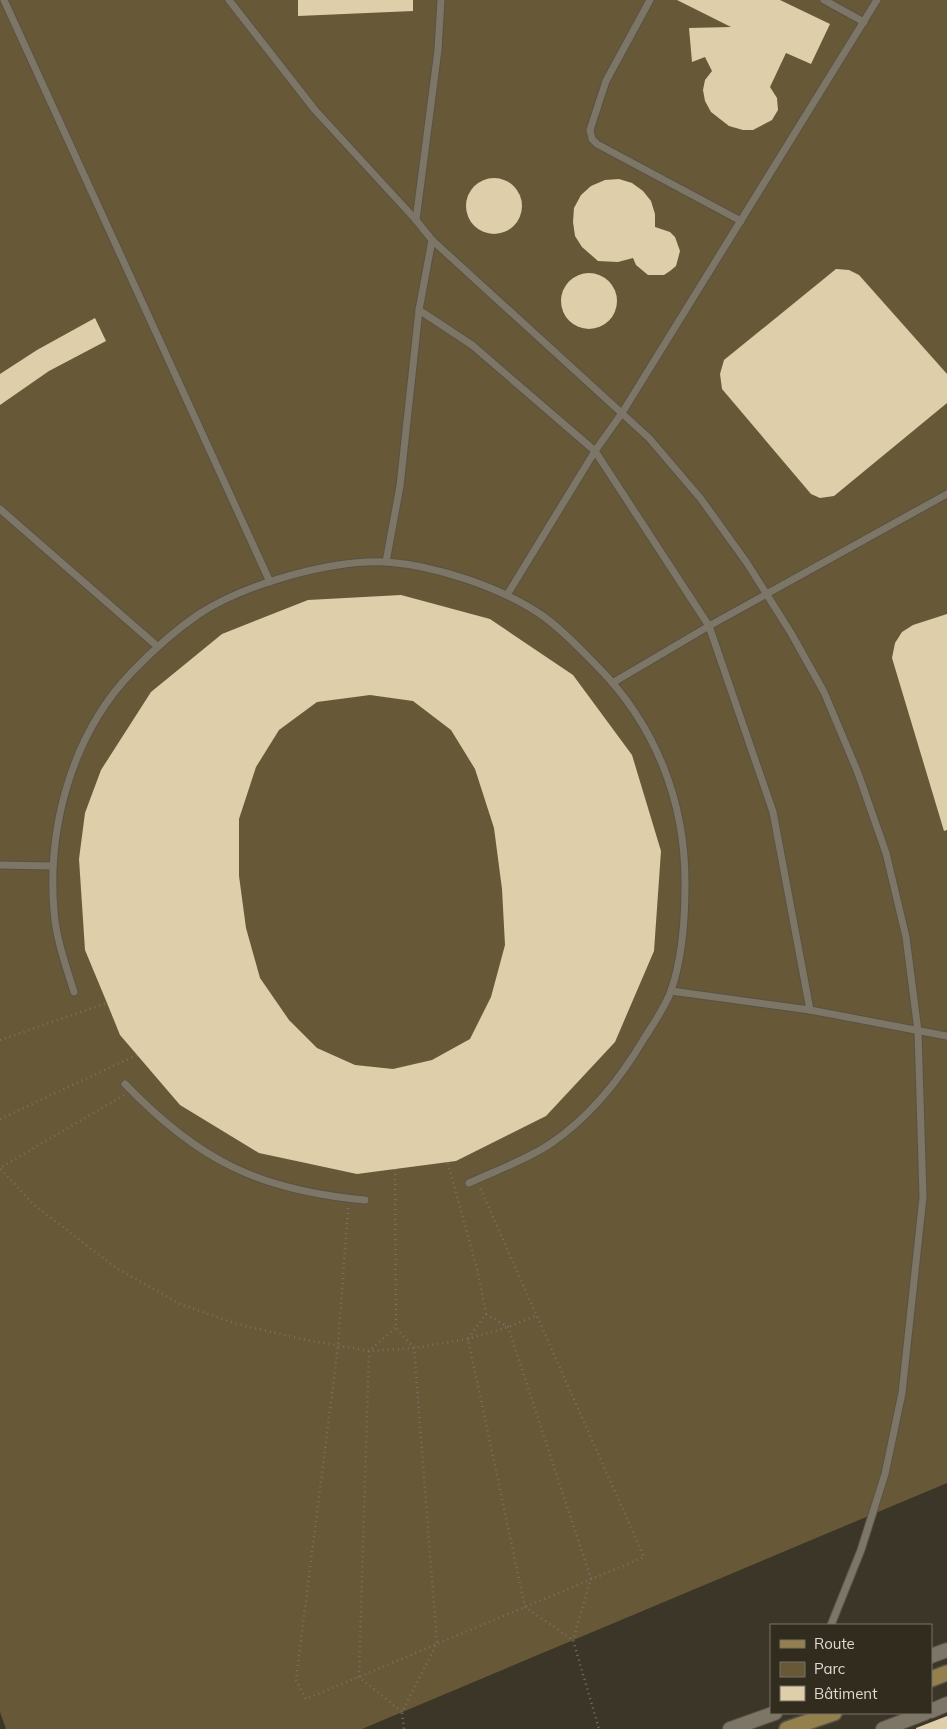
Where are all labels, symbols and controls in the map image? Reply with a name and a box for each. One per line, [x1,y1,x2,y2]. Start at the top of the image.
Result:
legend [770,1624,932,1714]
text: Route [814,1634,855,1653]
text: Parc [814,1659,845,1678]
text: Bâtiment [814,1684,877,1703]

